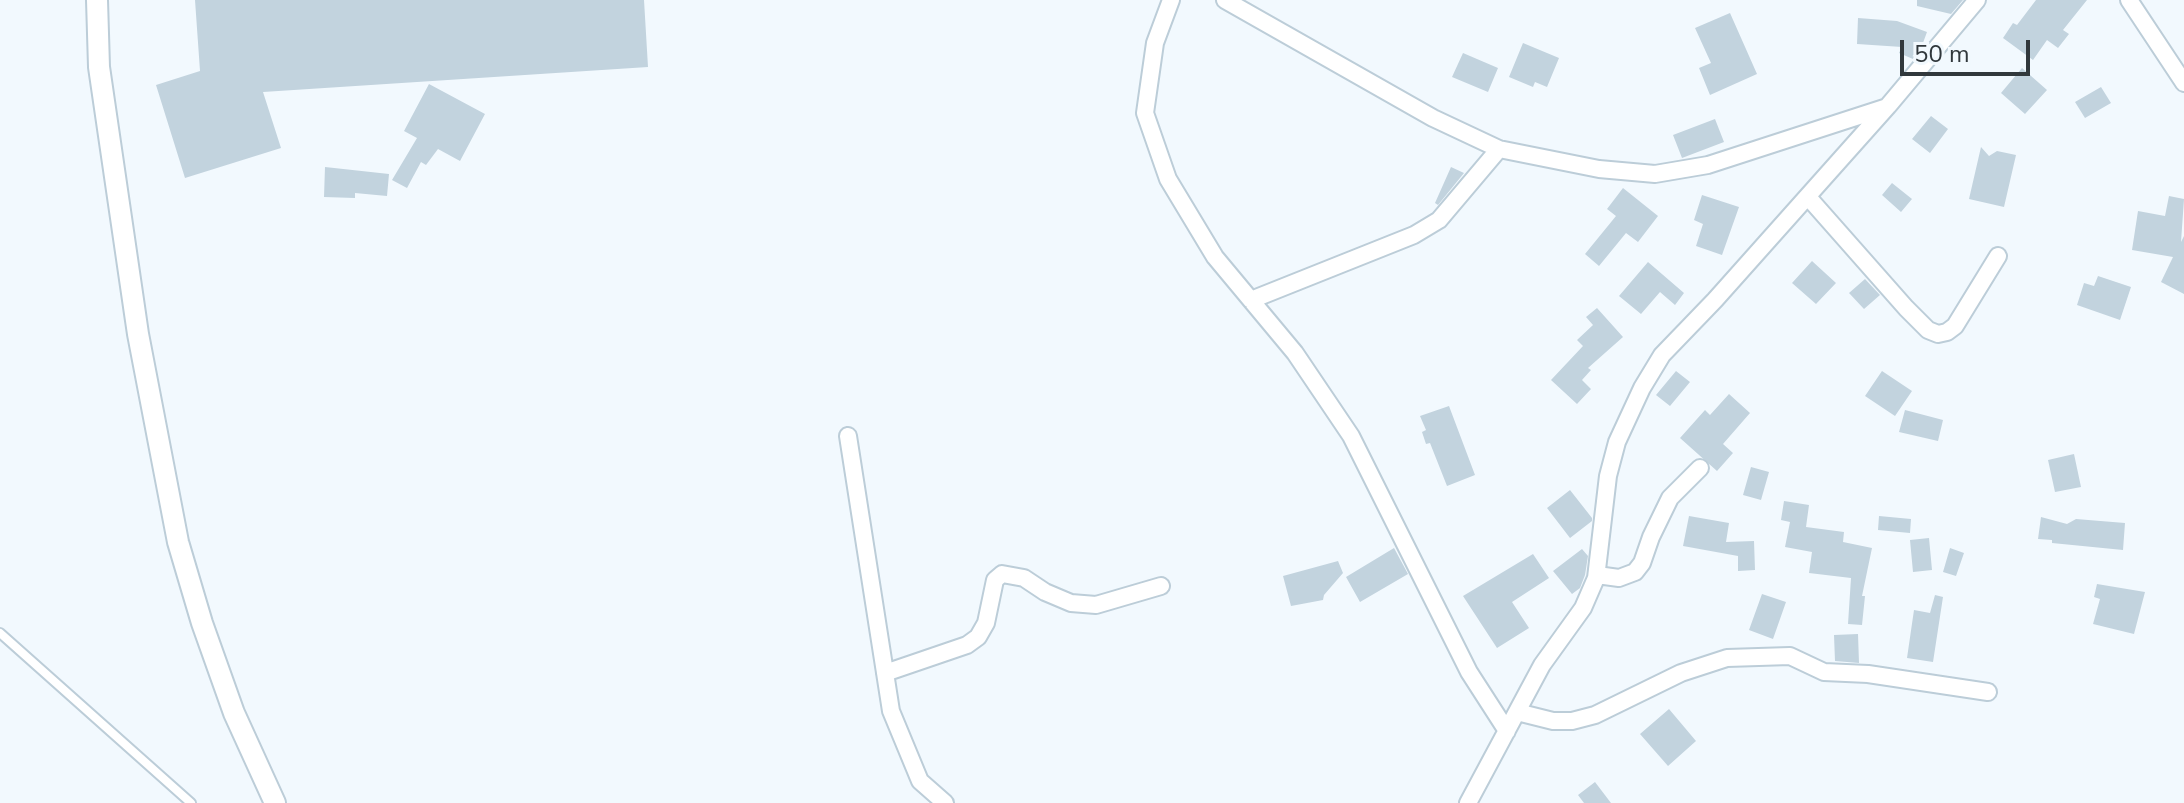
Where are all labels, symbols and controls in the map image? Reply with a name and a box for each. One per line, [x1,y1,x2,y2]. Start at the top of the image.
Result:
scale bar [1904,24,2034,74]
text: 50 m [1914,38,1970,70]

